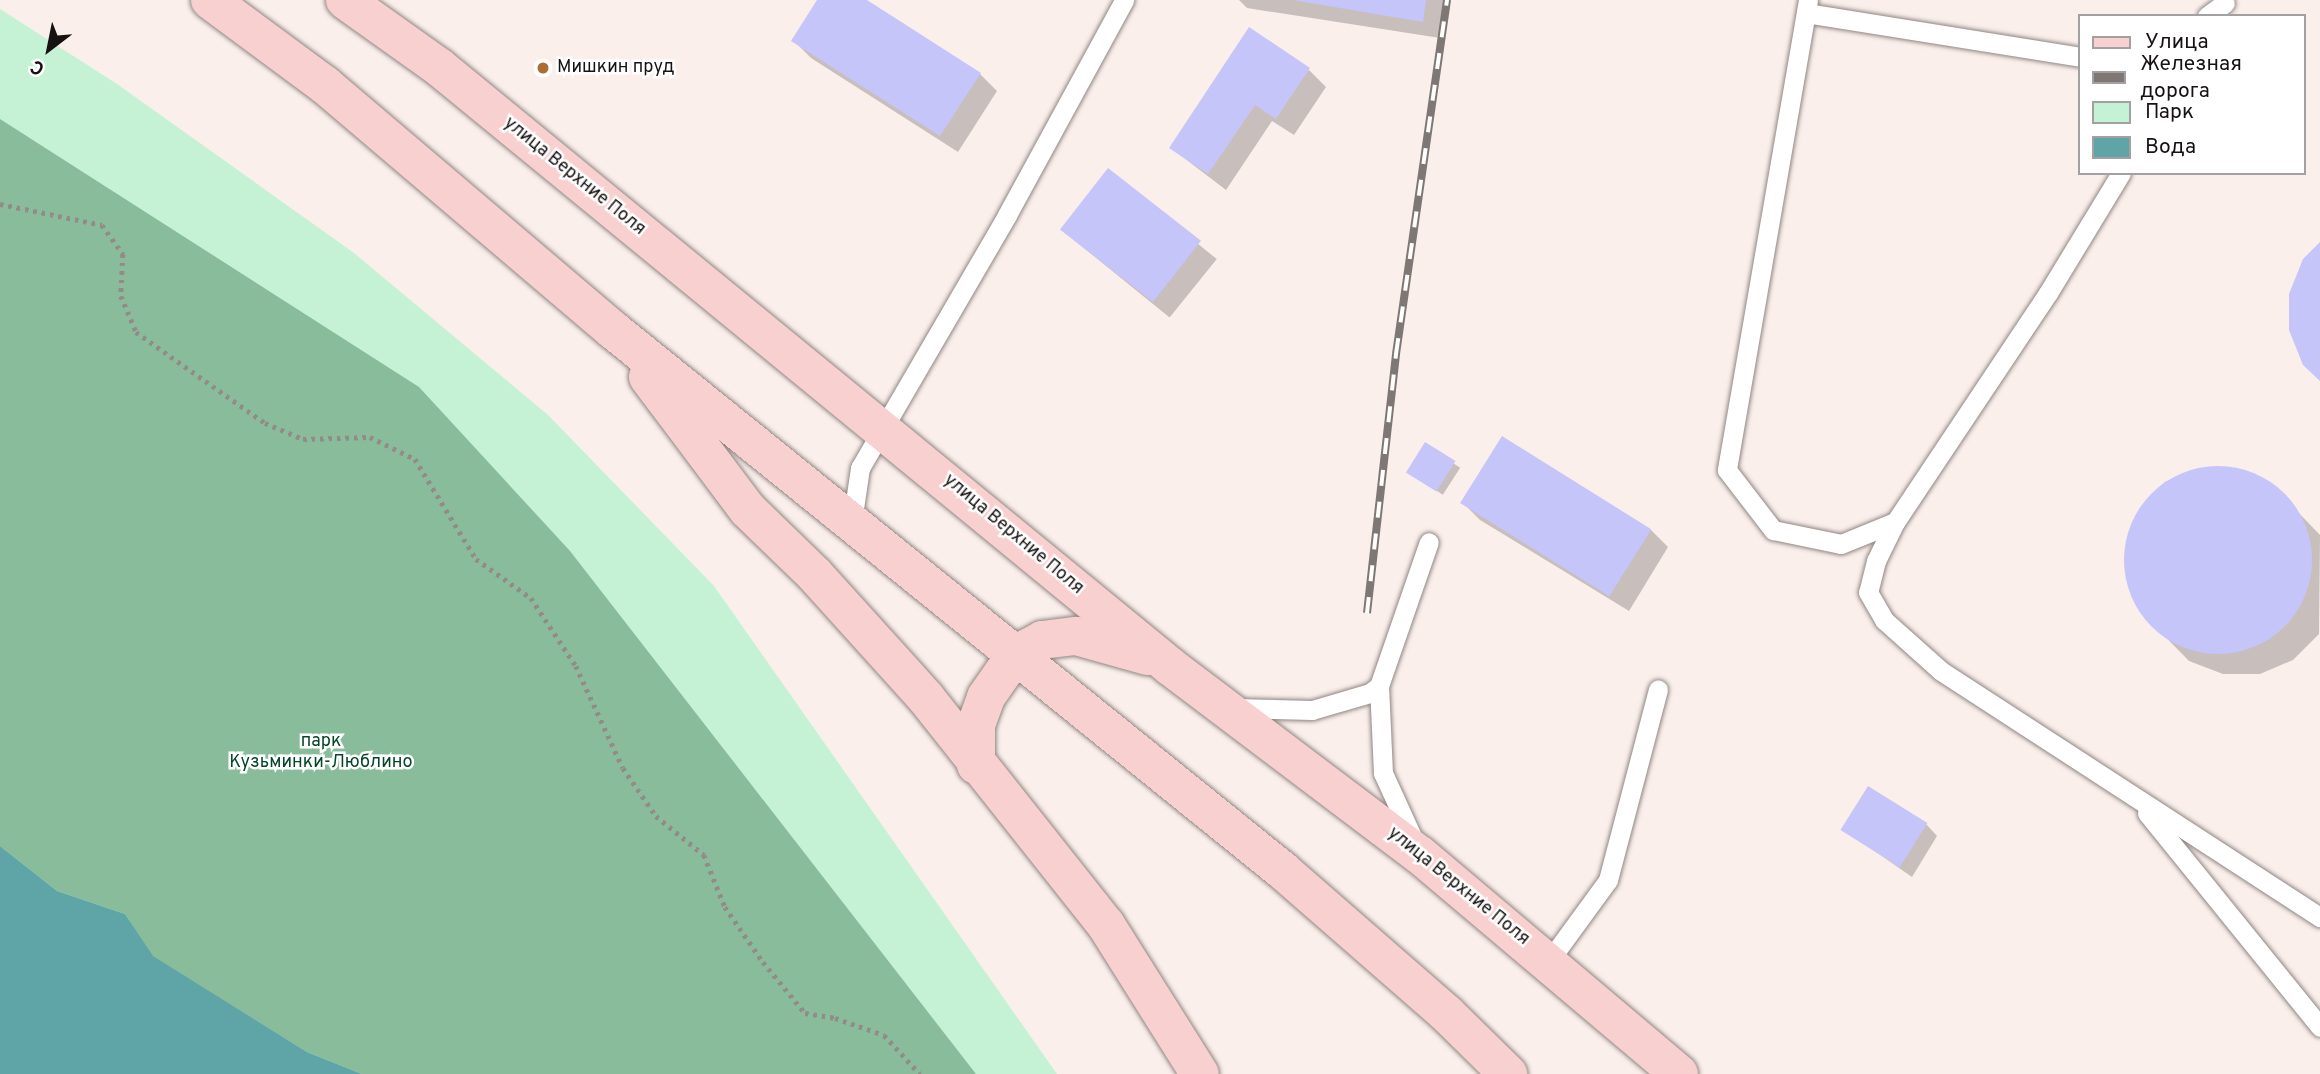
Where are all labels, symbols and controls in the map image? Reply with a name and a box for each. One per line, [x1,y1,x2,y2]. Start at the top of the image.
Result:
north arrow [14,14,84,84]
legend [2078,14,2306,175]
text: Улица [2145,29,2209,56]
text: Железная дорога [2140,51,2242,105]
text: С [26,53,49,80]
place label: Мишкин пруд [557,57,675,79]
marker: Мишкин пруд [535,60,551,76]
text: Парк [2145,99,2194,126]
street label: улица Верхние Поля [499,113,649,241]
text: Вода [2145,134,2196,161]
street label: улица Верхние Поля [939,470,1087,600]
park label: парк Кузьминки-Люблино [229,732,413,774]
street label: улица Верхние Поля [1383,823,1533,951]

